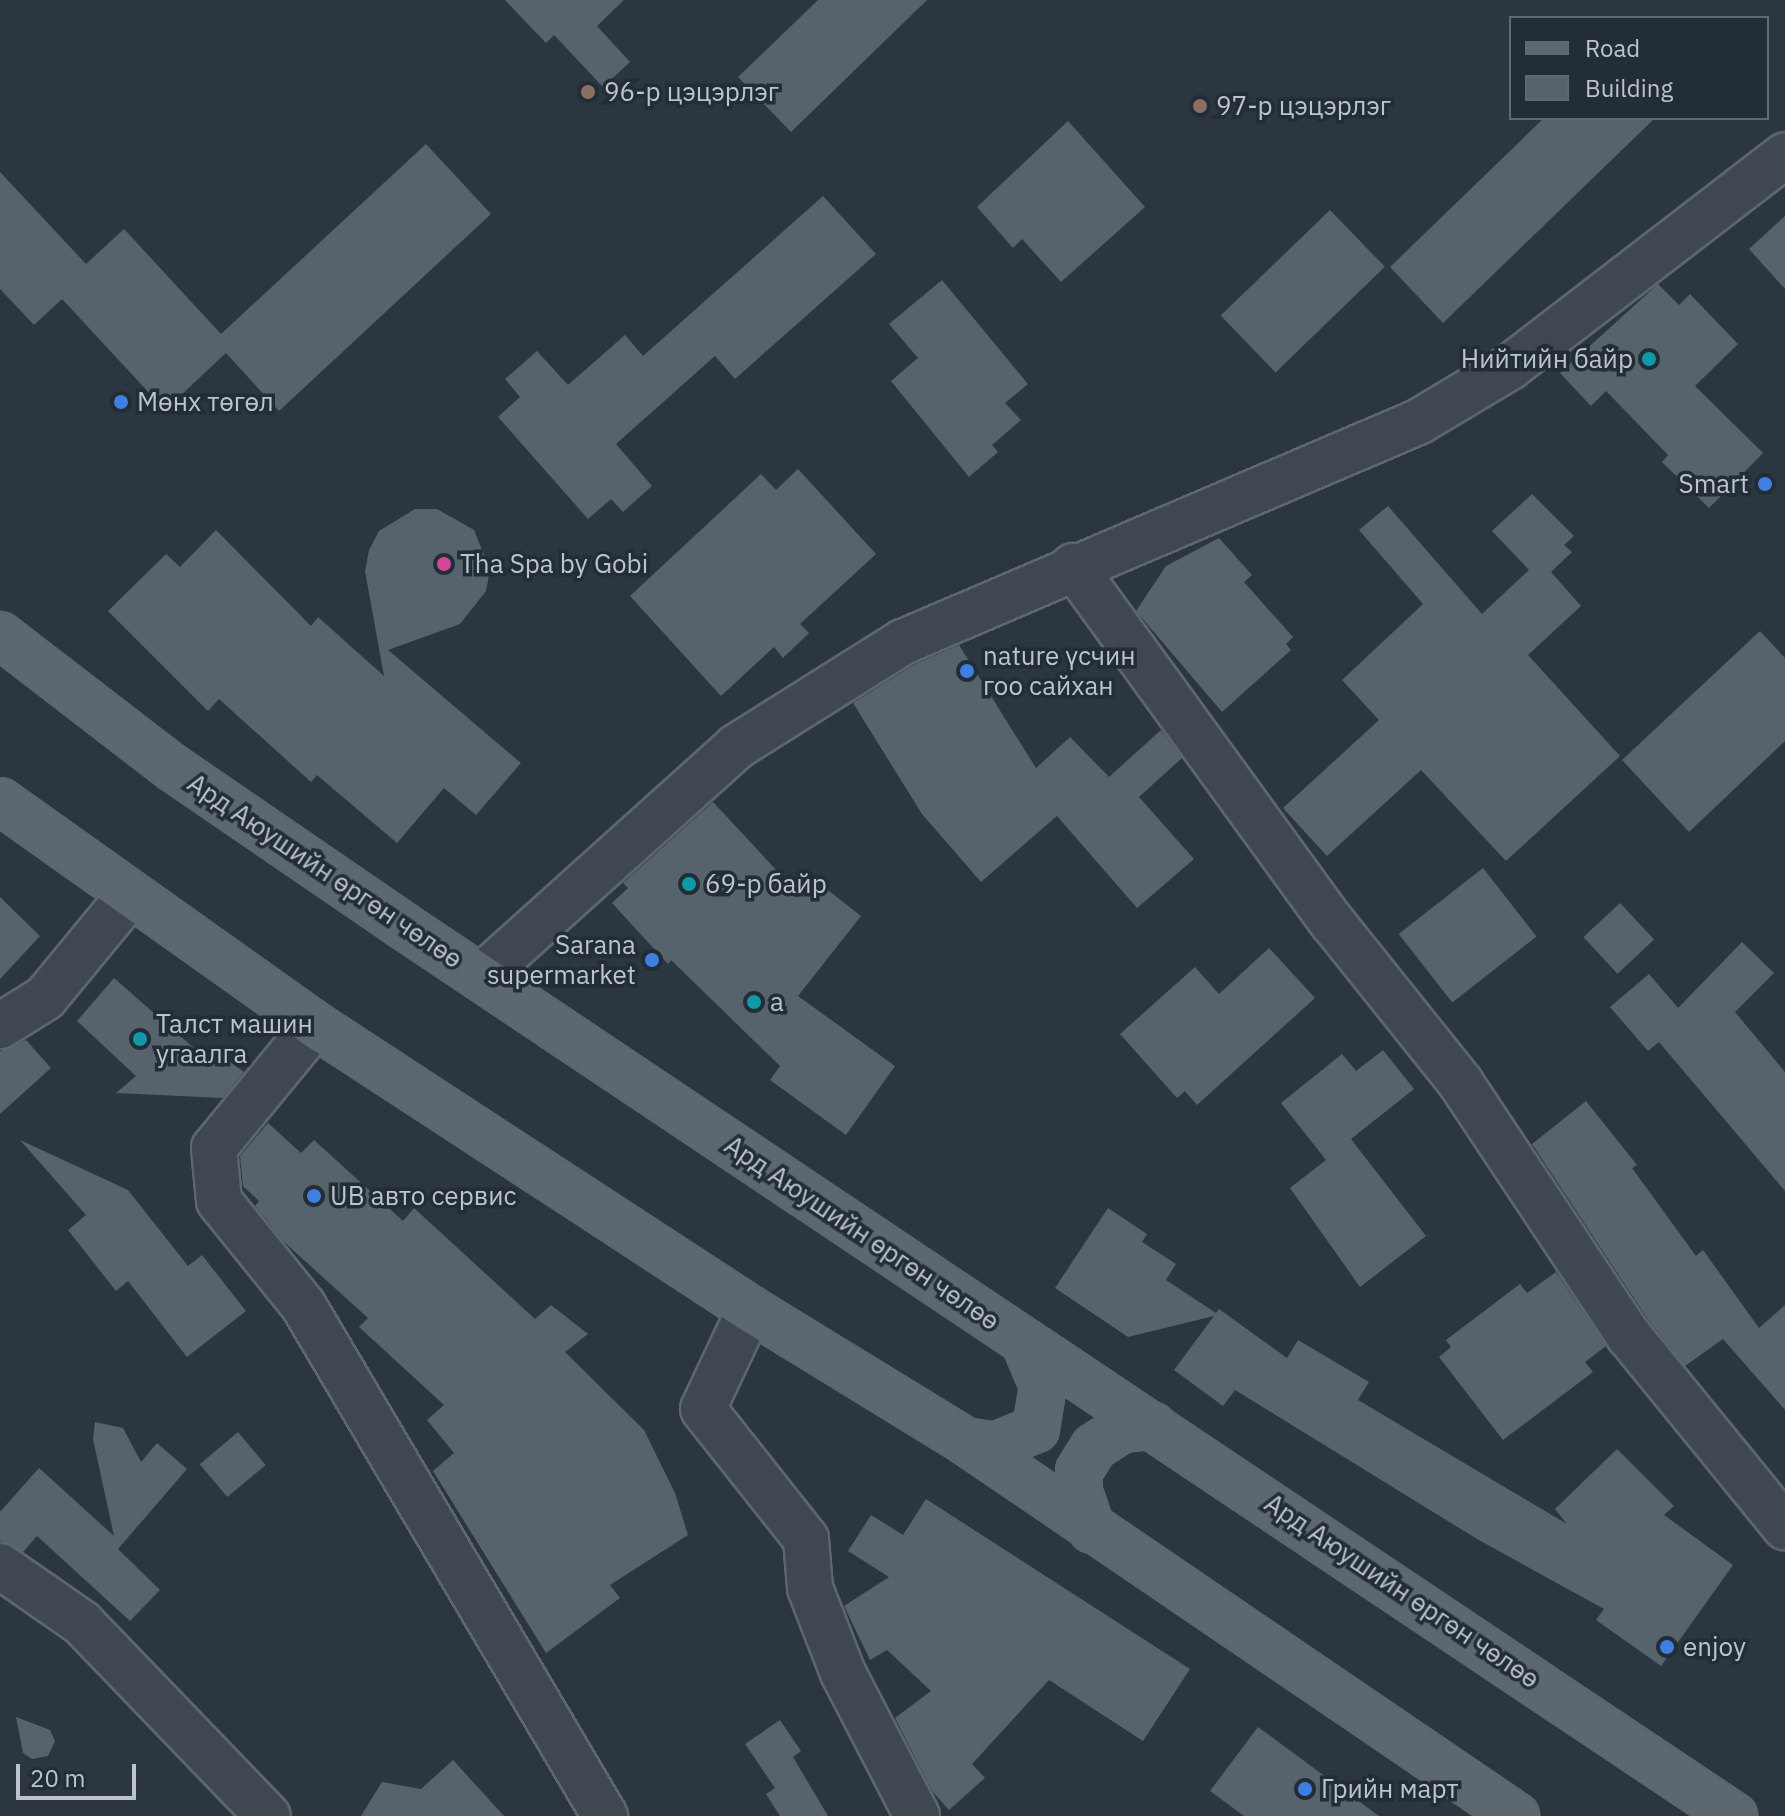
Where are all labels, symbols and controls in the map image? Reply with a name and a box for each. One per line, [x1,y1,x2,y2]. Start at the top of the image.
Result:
legend [1509,16,1769,120]
text: Road [1585,32,1640,64]
text: Building [1585,72,1673,104]
place label: 96-р цэцэрлэг [604,76,779,108]
marker: 96-р цэцэрлэг [579,83,597,101]
place label: 97-р цэцэрлэг [1216,90,1391,122]
marker: 97-р цэцэрлэг [1191,97,1209,115]
place label: Нийтийн байр [1461,343,1633,375]
marker: Нийтийн байр [1640,350,1658,368]
place label: Мөнх төгөл [137,386,274,418]
marker: Мөнх төгөл [112,393,130,411]
place label: Smart [1679,468,1749,500]
marker: Smart [1756,475,1774,493]
place label: Tha Spa by Gobi [460,548,648,580]
marker: Tha Spa by Gobi [435,555,453,573]
place label: nature үсчин гоо сайхан [983,640,1136,702]
marker: nature үсчин гоо сайхан [958,662,976,680]
street label: Ард Аюушийн өргөн чөлөө [182,767,468,975]
place label: 69-р байр [705,868,827,900]
marker: 69-р байр [680,875,698,893]
place label: Sarana supermarket [487,929,636,990]
marker: Sarana supermarket [643,951,661,969]
place label: а [770,986,784,1018]
marker: а [745,993,763,1011]
place label: Талст машин угаалга [156,1008,313,1070]
marker: Талст машин угаалга [131,1030,149,1048]
street label: Ард Аюушийн өргөн чөлөө [719,1129,1005,1337]
place label: UB авто сервис [330,1180,517,1212]
marker: UB авто сервис [305,1187,323,1205]
street label: Ард Аюушийн өргөн чөлөө [1259,1487,1545,1695]
place label: enjoy [1683,1631,1746,1663]
marker: enjoy [1658,1638,1676,1656]
scale bar [20,1748,140,1798]
text: 20 m [30,1762,85,1794]
place label: Грийн март [1321,1773,1459,1805]
marker: Грийн март [1296,1780,1314,1798]

